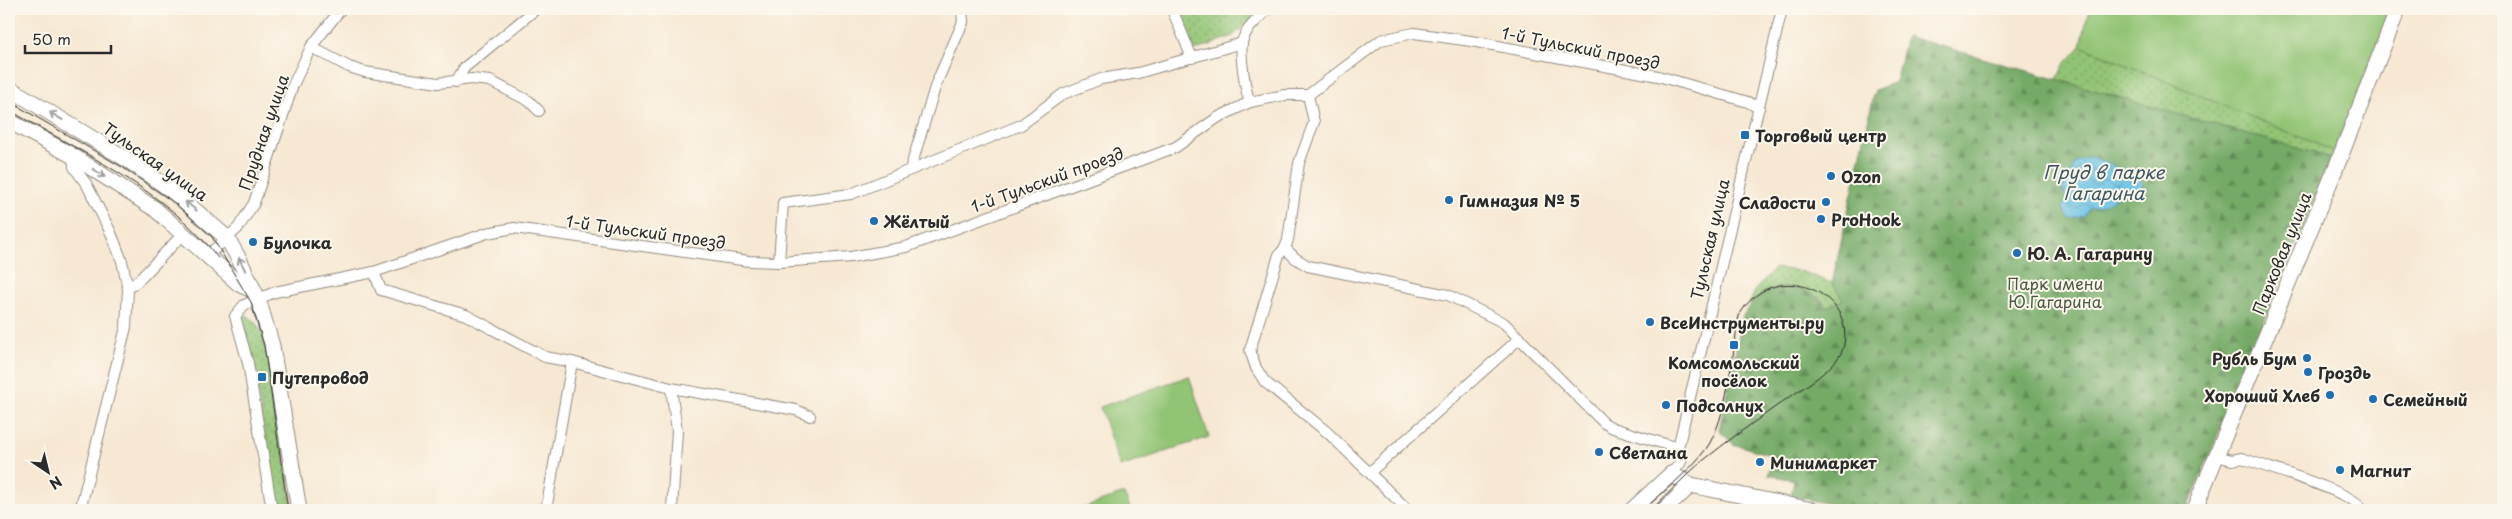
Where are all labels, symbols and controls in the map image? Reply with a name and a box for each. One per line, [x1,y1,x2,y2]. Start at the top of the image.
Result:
street label: 1-й Тульский проезд [1500,20,1662,74]
scale bar [25,22,111,54]
text: 50 m [32,27,71,50]
street label: Прудная улица [232,71,294,193]
one-way arrow [49,110,63,120]
street label: Тульская улица [99,116,213,206]
place label: Торговый центр [1755,123,1886,147]
marker: Торговый центр [1739,129,1751,141]
street label: 1-й Тульский проезд [967,140,1127,218]
water label: Пруд в парке Гагарина [2043,158,2166,206]
place label: Ozon [1841,164,1881,188]
one-way arrow [91,168,105,178]
marker: Ozon [1825,170,1837,182]
street label: Тульская улица [1683,176,1735,302]
place label: Гимназия № 5 [1459,188,1580,212]
street label: Парковая улица [2245,188,2317,318]
place label: Сладости [1739,190,1816,214]
marker: Гимназия № 5 [1443,194,1455,206]
marker: Сладости [1820,196,1832,208]
one-way arrow [185,200,198,211]
place label: ProHook [1831,207,1902,231]
street label: 1-й Тульский проезд [565,208,727,254]
place label: Жёлтый [883,209,950,233]
marker: ProHook [1815,213,1827,225]
marker: Жёлтый [868,215,880,227]
place label: Булочка [263,230,332,254]
marker: Булочка [247,236,259,248]
place label: Ю. А. Гагарину [2027,241,2153,265]
marker: Ю. А. Гагарину [2011,247,2023,259]
one-way arrow [236,257,246,272]
park label: Парк имени Ю.Гагарина [2007,271,2103,313]
place label: ВсеИнструменты.ру [1660,310,1824,334]
marker: ВсеИнструменты.ру [1644,316,1656,328]
marker: Комсомольский посёлок [1728,339,1740,351]
place label: Рубль Бум [2212,346,2297,370]
place label: Комсомольский посёлок [1668,350,1800,392]
marker: Рубль Бум [2301,352,2313,364]
place label: Гроздь [2318,360,2371,384]
place label: Путепровод [272,365,369,389]
marker: Гроздь [2302,366,2314,378]
marker: Путепровод [256,371,268,383]
place label: Хороший Хлеб [2204,383,2320,407]
place label: Семейный [2383,387,2468,411]
marker: Хороший Хлеб [2324,389,2336,401]
place label: Подсолнух [1676,393,1763,417]
marker: Семейный [2367,393,2379,405]
marker: Подсолнух [1660,399,1672,411]
place label: Светлана [1609,440,1688,464]
north arrow [22,446,72,496]
marker: Светлана [1593,446,1605,458]
place label: Минимаркет [1770,450,1877,474]
marker: Минимаркет [1754,456,1766,468]
place label: Магнит [2350,458,2412,482]
marker: Магнит [2334,464,2346,476]
text: N [45,471,66,495]

